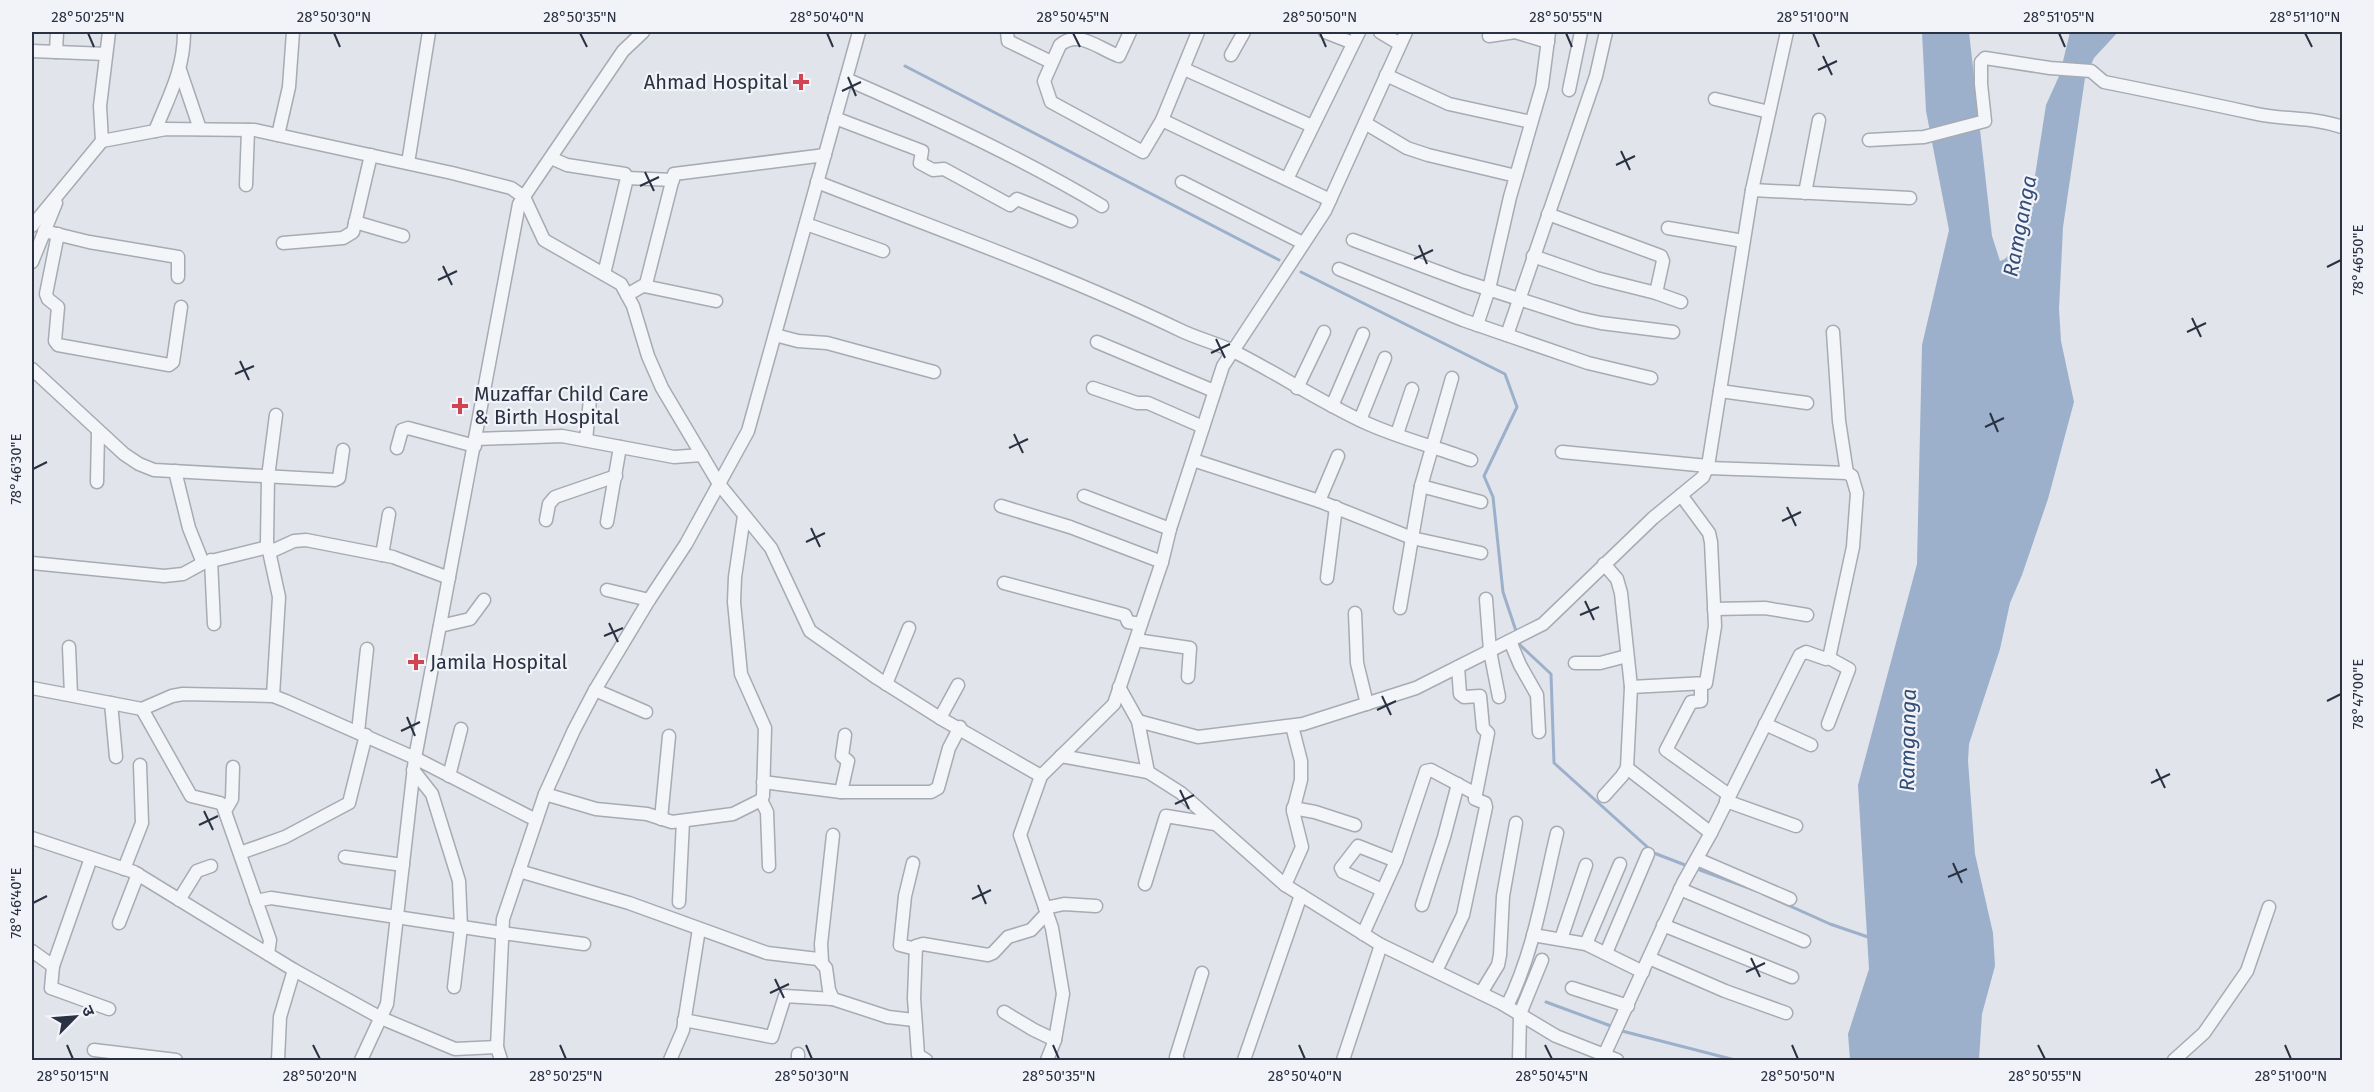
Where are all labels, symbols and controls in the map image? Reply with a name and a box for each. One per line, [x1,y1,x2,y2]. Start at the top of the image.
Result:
text: 28°50'25"N [51,8,125,26]
text: 28°50'30"N [297,8,371,26]
text: 28°50'35"N [543,8,617,26]
text: 28°50'40"N [790,8,864,26]
text: 28°50'45"N [1036,8,1110,26]
text: 28°50'50"N [1283,8,1357,26]
text: 28°50'55"N [1529,8,1603,26]
text: 28°51'00"N [1777,8,1849,26]
text: 28°51'05"N [2023,8,2095,26]
text: 28°51'10"N [2269,8,2341,26]
place label: Ahmad Hospital [644,70,788,94]
marker: Ahmad Hospital [792,73,810,91]
water label: Ramganga [1997,173,2043,279]
text: 78°46'50"E [2349,224,2367,296]
place label: Muzaffar Child Care & Birth Hospital [474,382,649,429]
marker: Muzaffar Child Care & Birth Hospital [451,397,469,415]
text: 78°46'30"E [7,433,25,505]
place label: Jamila Hospital [430,650,568,674]
marker: Jamila Hospital [407,653,425,671]
text: 78°47'00"E [2349,659,2367,729]
water label: Ramganga [1894,689,1922,791]
text: 78°46'40"E [7,867,25,939]
north arrow [45,987,105,1047]
text: उ [78,1003,99,1020]
text: 28°50'15"N [37,1067,109,1085]
text: 28°50'20"N [283,1067,357,1085]
text: 28°50'25"N [529,1067,603,1085]
text: 28°50'30"N [775,1067,849,1085]
text: 28°50'35"N [1022,1067,1096,1085]
text: 28°50'40"N [1268,1067,1342,1085]
text: 28°50'45"N [1515,1067,1589,1085]
text: 28°50'50"N [1761,1067,1835,1085]
text: 28°50'55"N [2008,1067,2082,1085]
text: 28°51'00"N [2255,1067,2327,1085]

